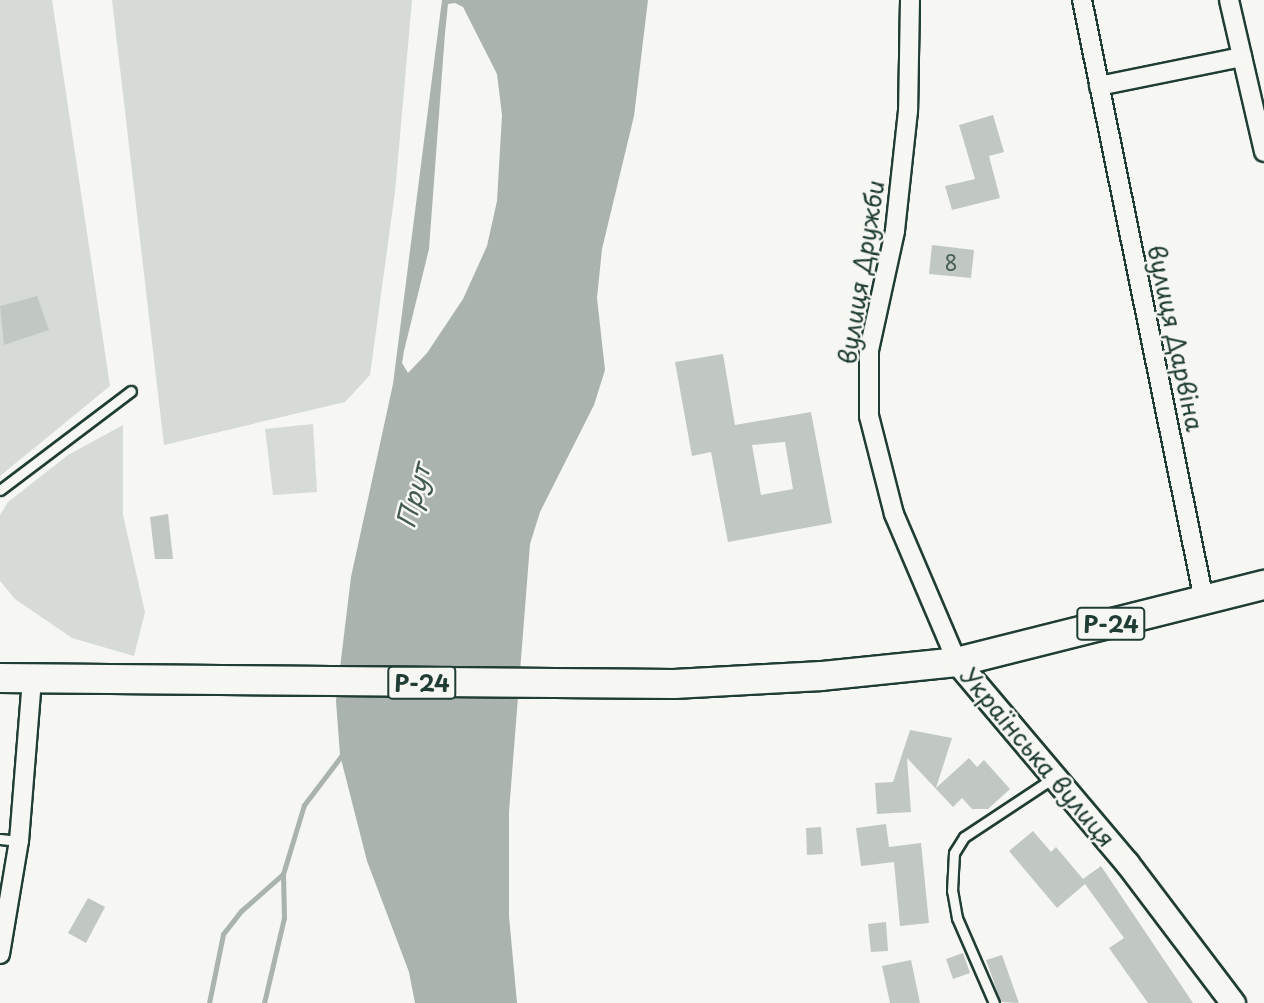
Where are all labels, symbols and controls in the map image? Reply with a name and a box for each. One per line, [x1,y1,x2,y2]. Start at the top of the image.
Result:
street label: вулиця Дружби [832,178,890,366]
street label: вулиця Дарвіна [1142,242,1210,434]
house number: 8 [944,249,958,275]
water label: Прут [390,461,436,531]
road number: Р-24 [1076,604,1146,644]
street label: Українська вулиця [954,661,1122,853]
road number: Р-24 [387,664,457,702]

